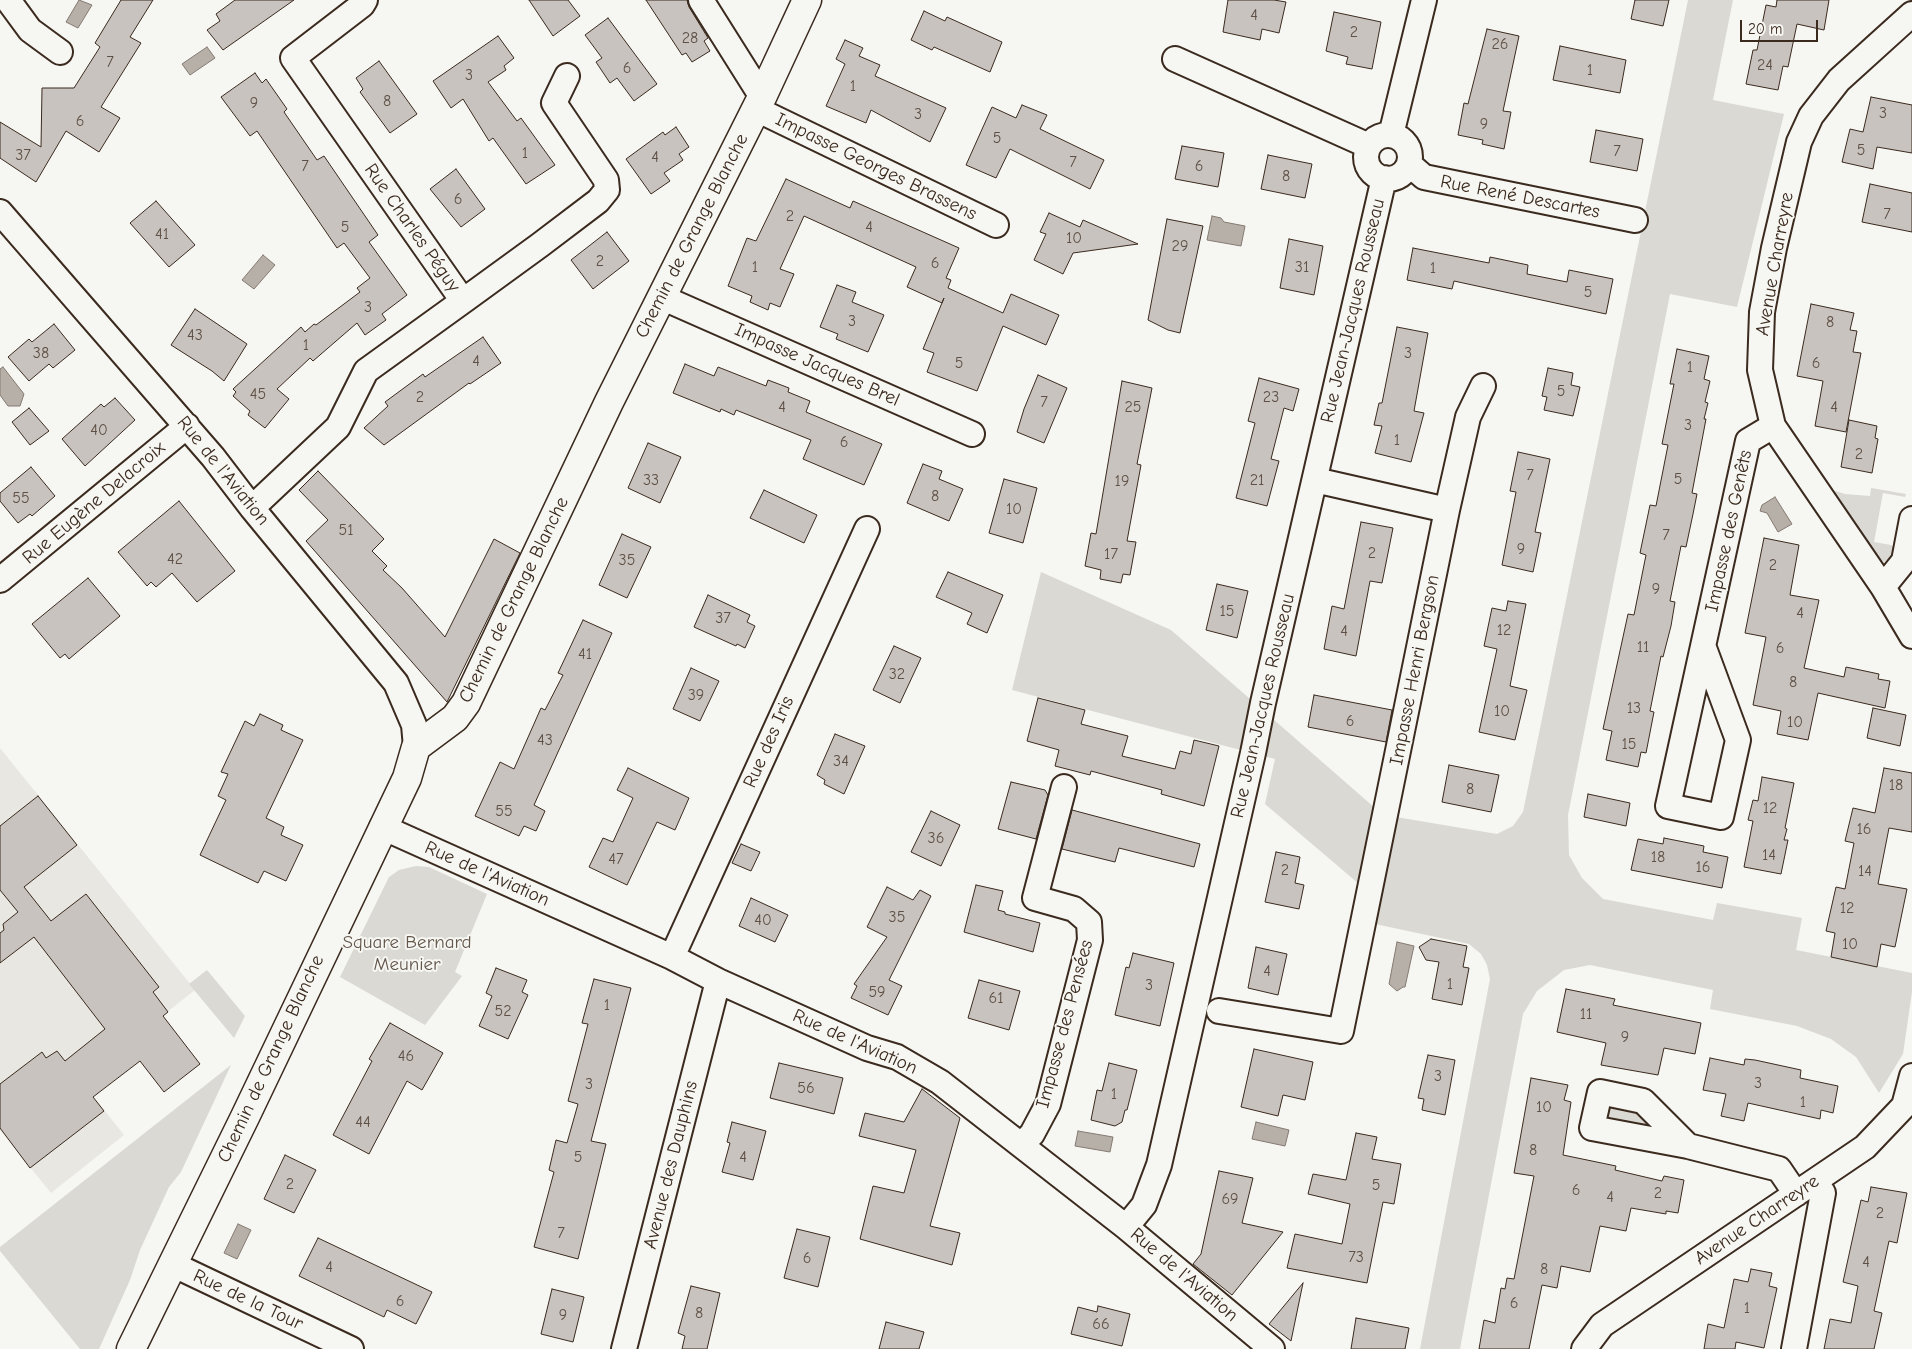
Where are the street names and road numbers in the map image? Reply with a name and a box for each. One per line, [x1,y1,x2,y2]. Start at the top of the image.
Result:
street label: Impasse Georges Brassens [772,108,980,226]
street label: Chemin de Grange Blanche [630,130,754,342]
street label: Rue Charles Péguy [359,159,465,297]
street label: Rue René Descartes [1438,170,1602,224]
street label: Avenue Charreyre [1751,190,1799,338]
street label: Rue Jean-Jacques Rousseau [1316,197,1390,425]
street label: Impasse Jacques Brel [731,318,903,412]
street label: Rue de l'Aviation [172,412,274,530]
street label: Rue Eugène Delacroix [18,437,170,569]
street label: Impasse des Genêts [1701,448,1757,614]
street label: Chemin de Grange Blanche [454,493,574,707]
street label: Impasse Henri Bergson [1385,573,1445,767]
street label: Rue Jean-Jacques Rousseau [1226,592,1300,820]
street label: Rue des Iris [739,693,799,791]
street label: Rue de l'Aviation [421,836,553,912]
street label: Impasse des Pensées [1032,937,1098,1111]
street label: Chemin de Grange Blanche [213,952,329,1166]
street label: Rue de l'Aviation [789,1004,921,1080]
street label: Avenue des Dauphins [639,1079,703,1251]
street label: Avenue Charreyre [1690,1170,1824,1270]
street label: Rue de l'Aviation [1125,1223,1243,1327]
street label: Rue de la Tour [189,1265,307,1335]

